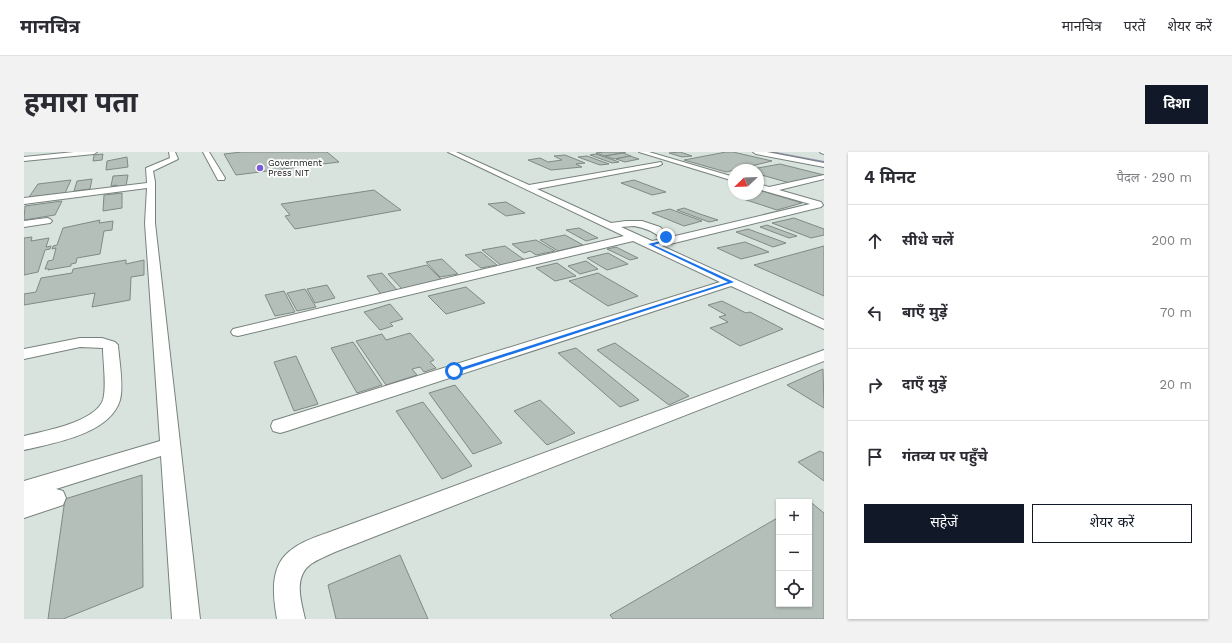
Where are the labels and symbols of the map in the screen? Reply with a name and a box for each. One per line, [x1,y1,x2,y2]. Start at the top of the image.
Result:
place label: Government Press NIT [268,158,322,178]
marker: Government Press NIT [255,163,265,173]
north arrow [728,164,764,200]
route end [657,228,675,246]
route start [445,362,463,380]

